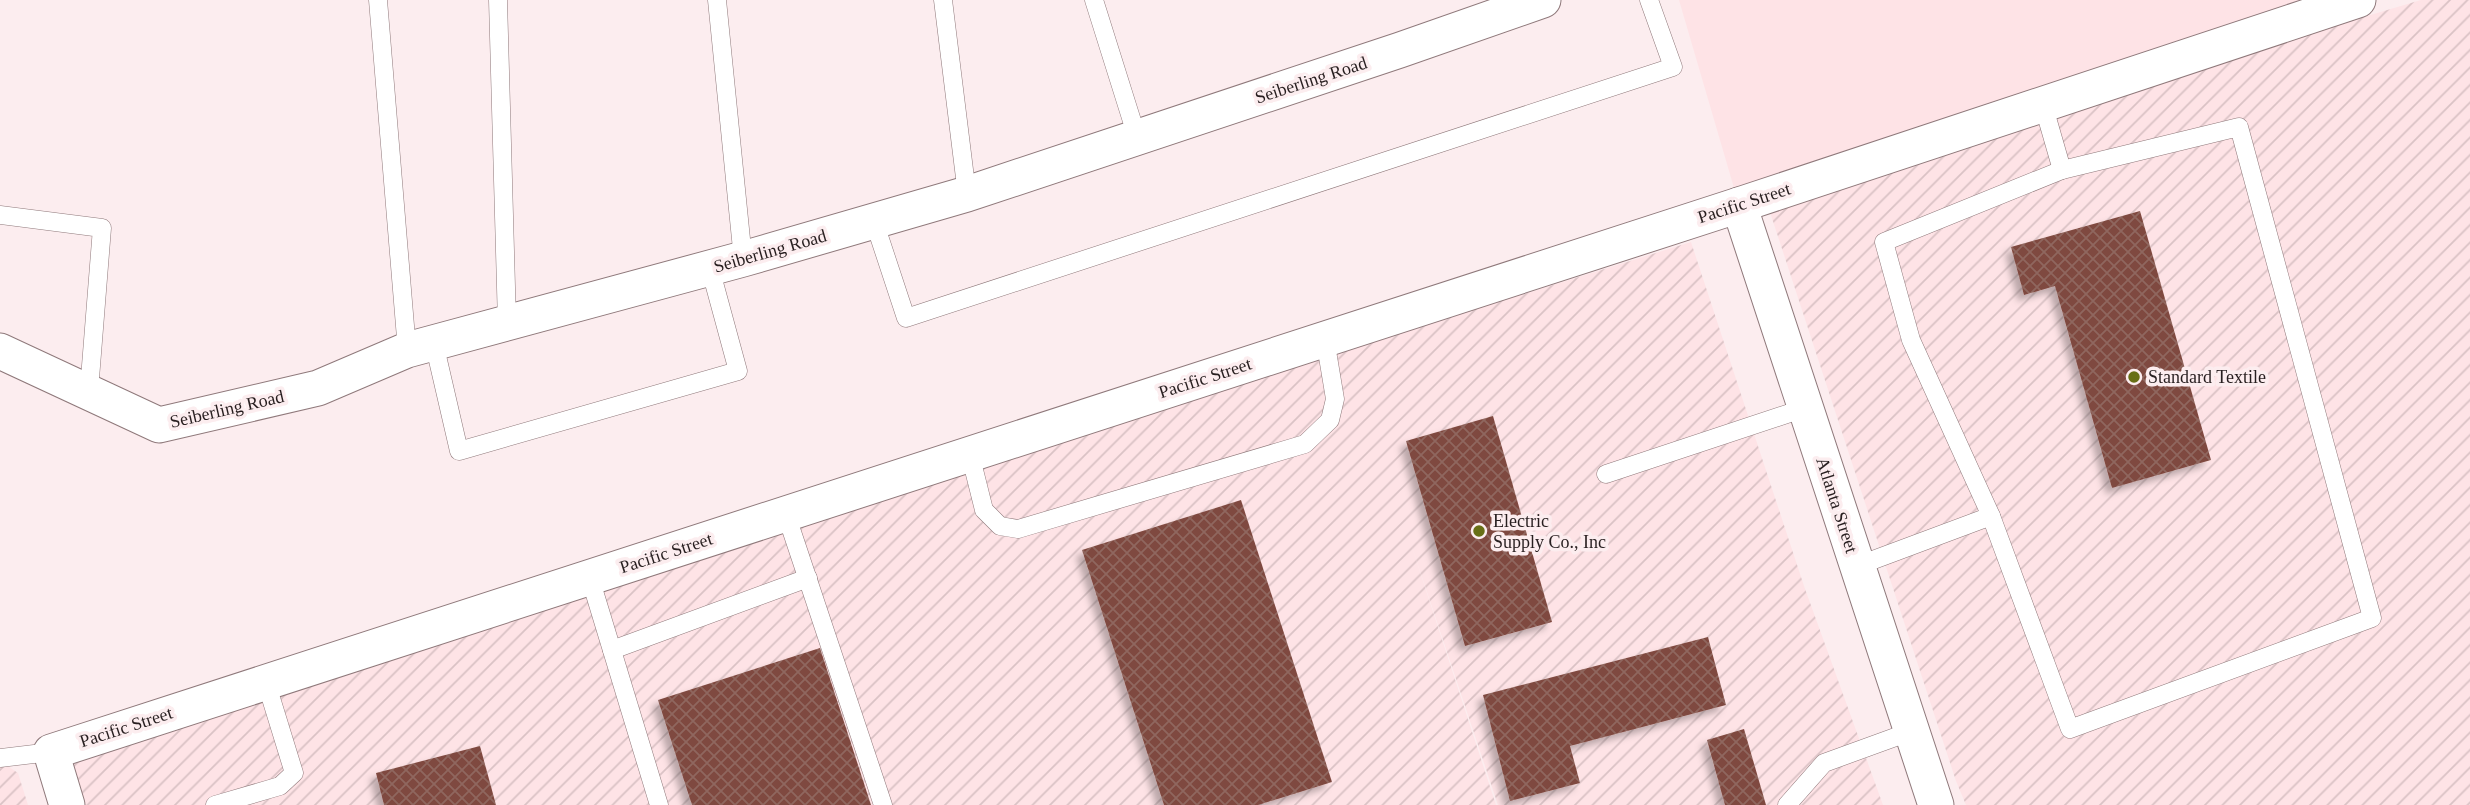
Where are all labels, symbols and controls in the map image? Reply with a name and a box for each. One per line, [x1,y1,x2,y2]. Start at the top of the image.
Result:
street label: Seiberling Road [1253,52,1369,108]
street label: Pacific Street [1695,179,1793,227]
street label: Seiberling Road [711,225,829,277]
street label: Pacific Street [1156,354,1254,402]
place label: Standard Textile [2148,367,2266,387]
marker: Standard Textile [2126,369,2142,385]
street label: Seiberling Road [168,386,286,432]
street label: Atlanta Street [1812,455,1862,555]
place label: Electric Supply Co., Inc [1493,511,1606,552]
marker: Electric Supply Co., Inc [1471,523,1487,539]
street label: Pacific Street [617,529,715,577]
street label: Pacific Street [77,703,175,751]

